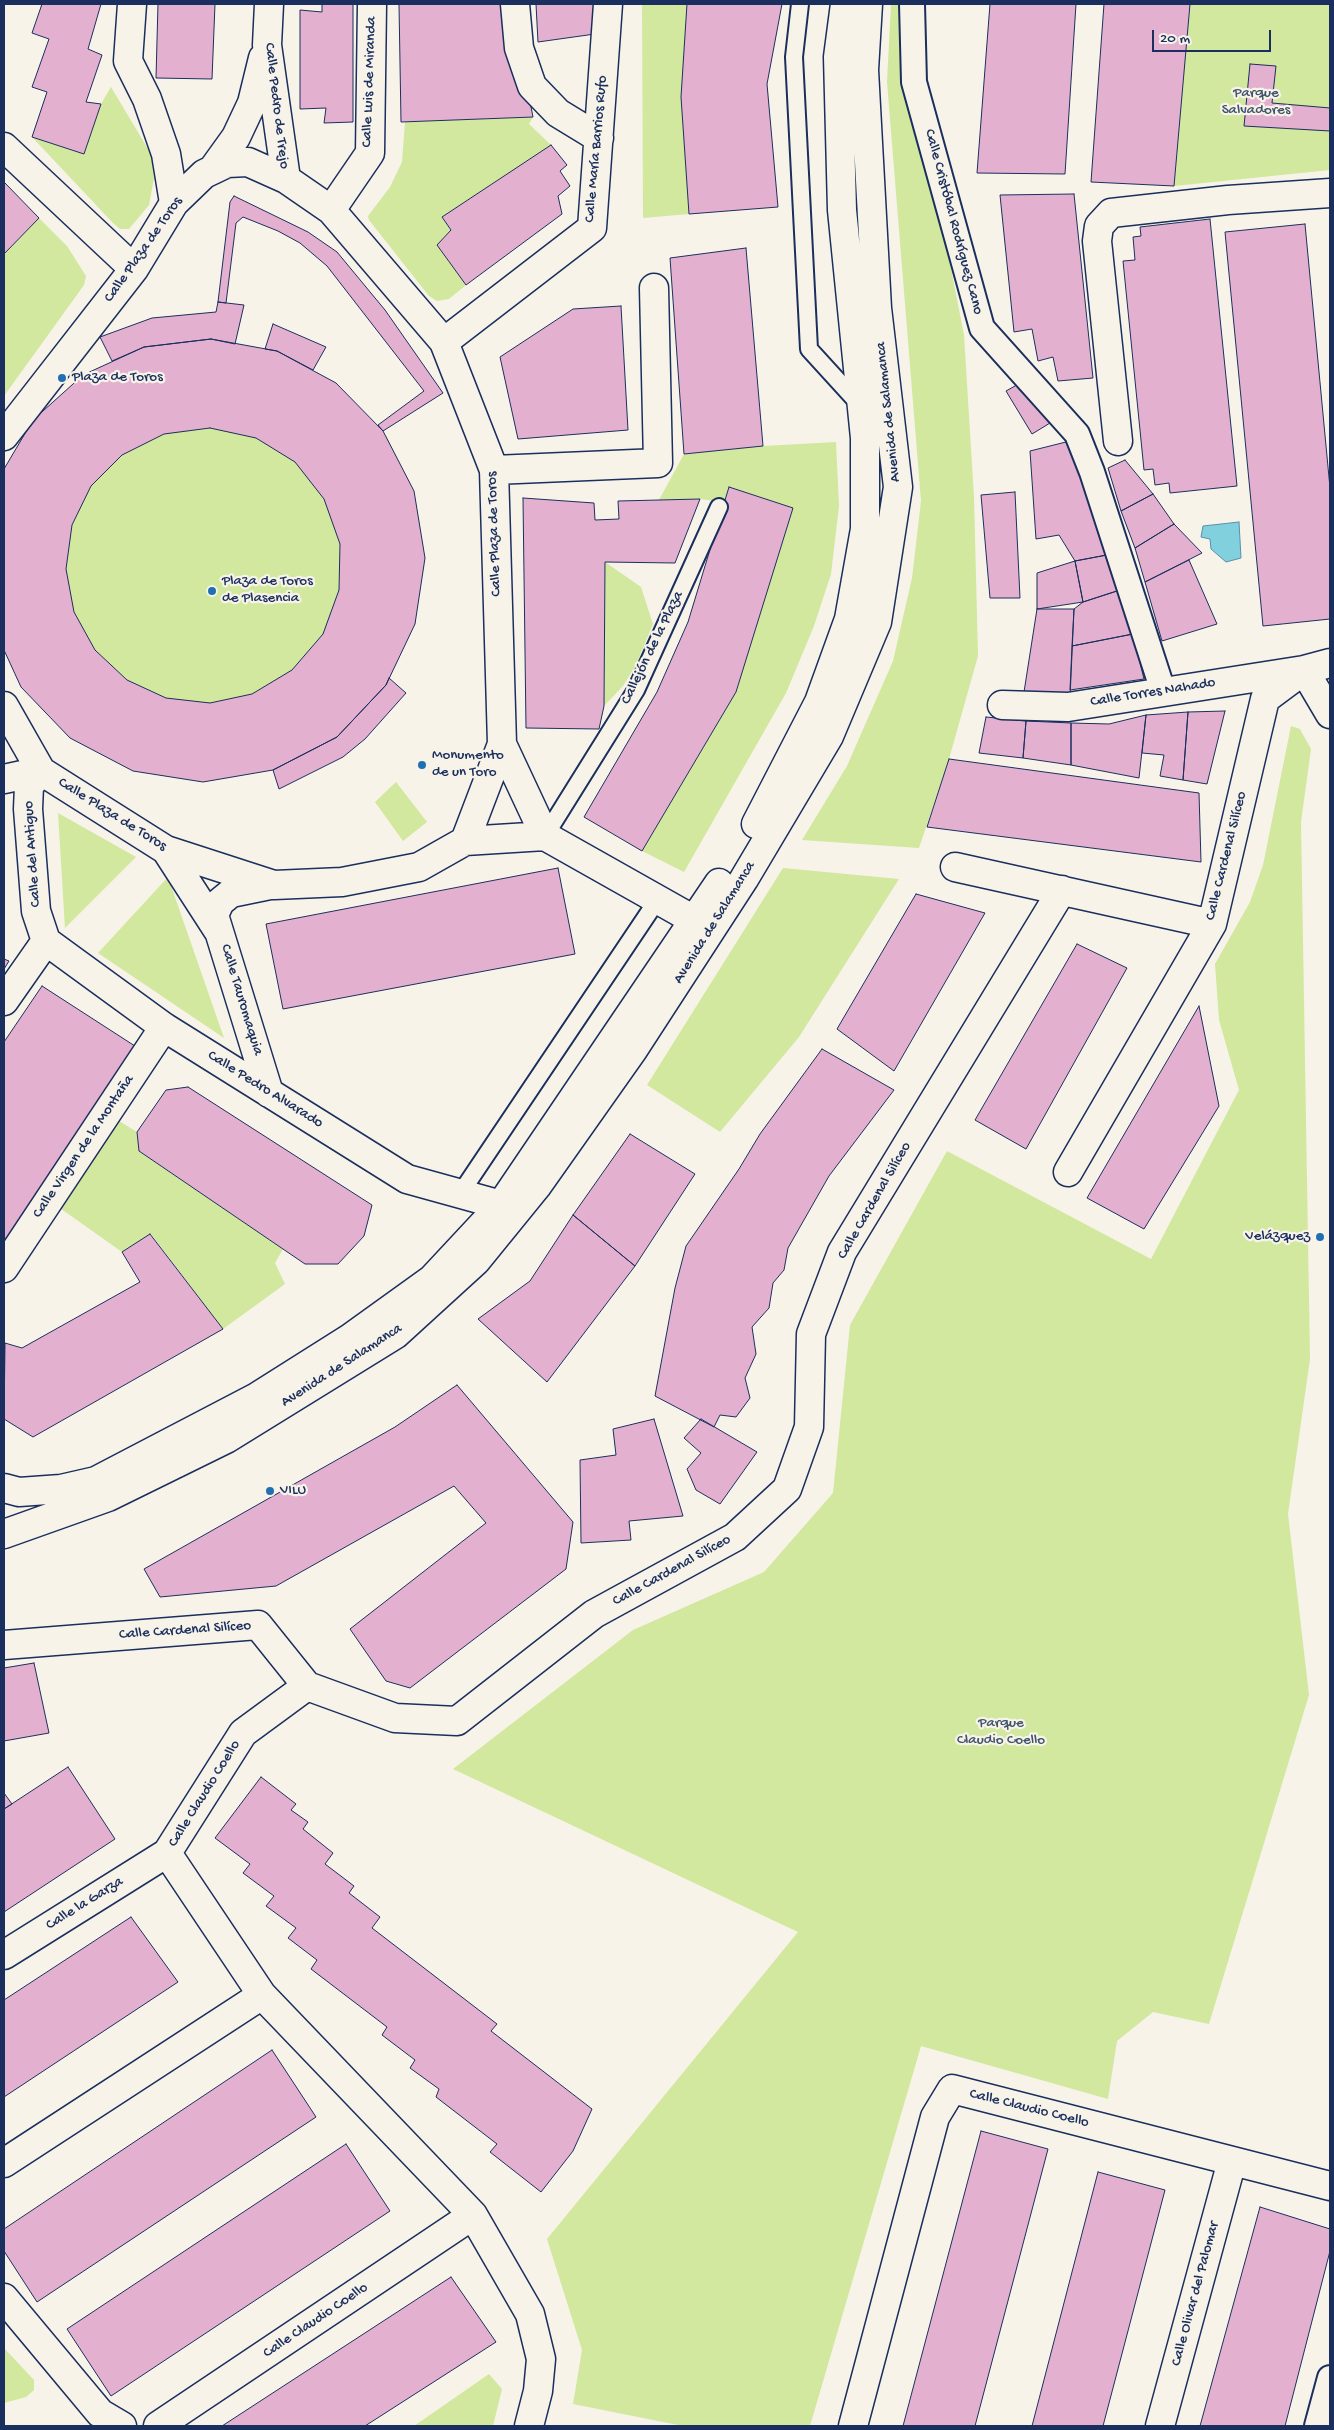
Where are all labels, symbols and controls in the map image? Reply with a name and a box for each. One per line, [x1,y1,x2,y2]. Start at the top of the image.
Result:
street label: Calle Luis de Miranda [359,16,381,148]
scale bar [1154,20,1273,52]
text: 20 m [1160,30,1190,48]
street label: Calle Pedro de Trejo [259,42,293,170]
street label: Calle María Barrios Rufo [582,75,612,223]
park label: Parque Salvadores [1222,85,1290,120]
street label: Calle Cristóbal Rodríguez Cano [920,127,986,317]
street label: Calle Plaza de Toros [101,194,187,306]
street label: Avenida de Salamanca [873,341,905,483]
place label: Plaza de Toros [72,369,163,387]
marker: Plaza de Toros [56,372,68,384]
street label: Calle Plaza de Toros [484,471,506,597]
place label: Plaza de Toros de Plasencia [222,573,313,608]
marker: Plaza de Toros de Plasencia [206,585,218,597]
street label: Callejón de la Plaza [618,588,688,708]
street label: Calle Torres Nahado [1089,674,1217,712]
place label: Monumento de un Toro [432,747,504,782]
marker: Monumento de un Toro [416,759,428,771]
street label: Calle Plaza de Toros [54,774,170,856]
street label: Calle Cardenal Silíceo [1202,790,1252,922]
street label: Calle del Antiguo [20,800,46,908]
street label: Avenida de Salamanca [670,859,760,987]
street label: Calle Tauromaquia [216,942,266,1058]
street label: Calle Pedro Alvarado [204,1047,326,1133]
street label: Calle Virgen de la Montaña [29,1072,139,1222]
street label: Calle Cardenal Silíceo [834,1139,916,1263]
place label: Velázquez [1245,1228,1310,1246]
marker: Velázquez [1314,1231,1326,1243]
street label: Avenida de Salamanca [278,1320,406,1412]
place label: VILU [280,1482,306,1500]
marker: VILU [264,1485,276,1497]
street label: Calle Cardenal Silíceo [610,1531,734,1611]
street label: Calle Cardenal Silíceo [118,1617,252,1645]
park label: Parque Claudio Coello [957,1715,1045,1750]
street label: Calle Claudio Coello [165,1737,245,1851]
street label: Calle la Garza [43,1873,127,1935]
street label: Calle Claudio Coello [967,2085,1091,2133]
street label: Calle Olivar del Palomar [1168,2220,1224,2368]
street label: Calle Claudio Coello [260,2279,372,2363]

